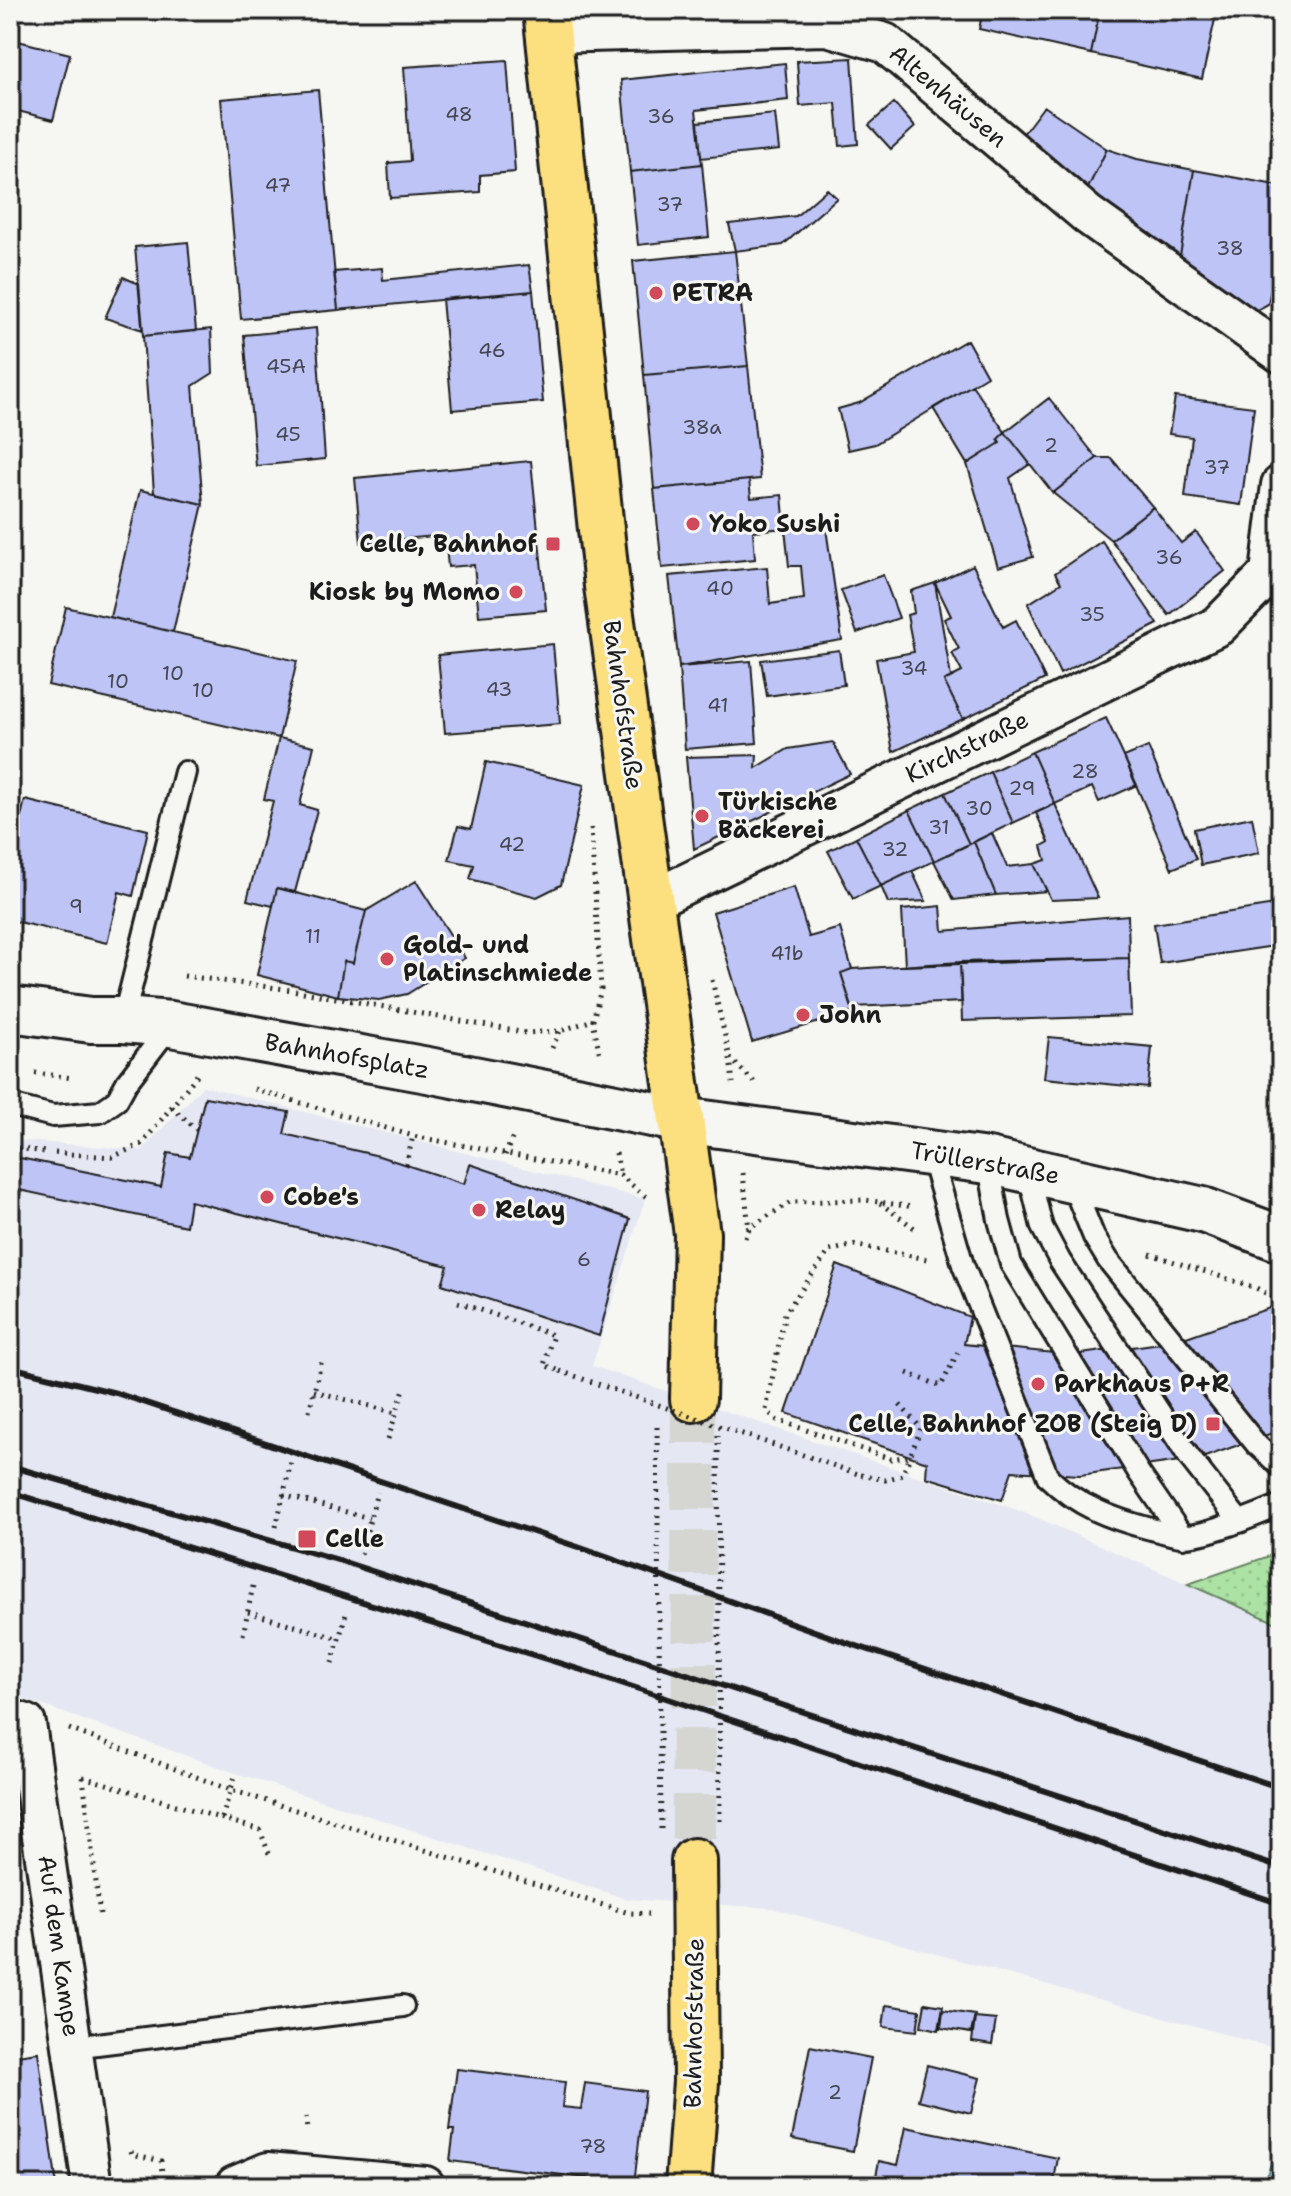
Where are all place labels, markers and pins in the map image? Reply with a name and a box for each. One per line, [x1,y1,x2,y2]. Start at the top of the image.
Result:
place label: PETRA [672,277,753,309]
marker: PETRA [647,284,665,302]
place label: Yoko Sushi [709,508,840,540]
marker: Yoko Sushi [684,515,702,533]
place label: Celle, Bahnhof [359,528,537,560]
marker: Celle, Bahnhof [544,535,562,553]
place label: Kiosk by Momo [309,576,500,608]
marker: Kiosk by Momo [507,583,525,601]
place label: Türkische Bäckerei [718,786,838,846]
marker: Türkische Bäckerei [693,807,711,825]
place label: Gold- und Platinschmiede [403,929,592,989]
marker: Gold- und Platinschmiede [378,950,396,968]
place label: John [819,999,882,1031]
marker: John [794,1006,812,1024]
place label: Cobe's [283,1181,359,1213]
marker: Cobe's [258,1188,276,1206]
place label: Relay [495,1194,565,1226]
marker: Relay [470,1201,488,1219]
place label: Parkhaus P+R [1054,1368,1230,1400]
marker: Parkhaus P+R [1029,1375,1047,1393]
place label: Celle, Bahnhof ZOB (Steig D) [848,1408,1197,1440]
marker: Celle, Bahnhof ZOB (Steig D) [1204,1415,1222,1433]
place label: Celle [325,1523,384,1555]
marker: Celle [296,1528,318,1550]

